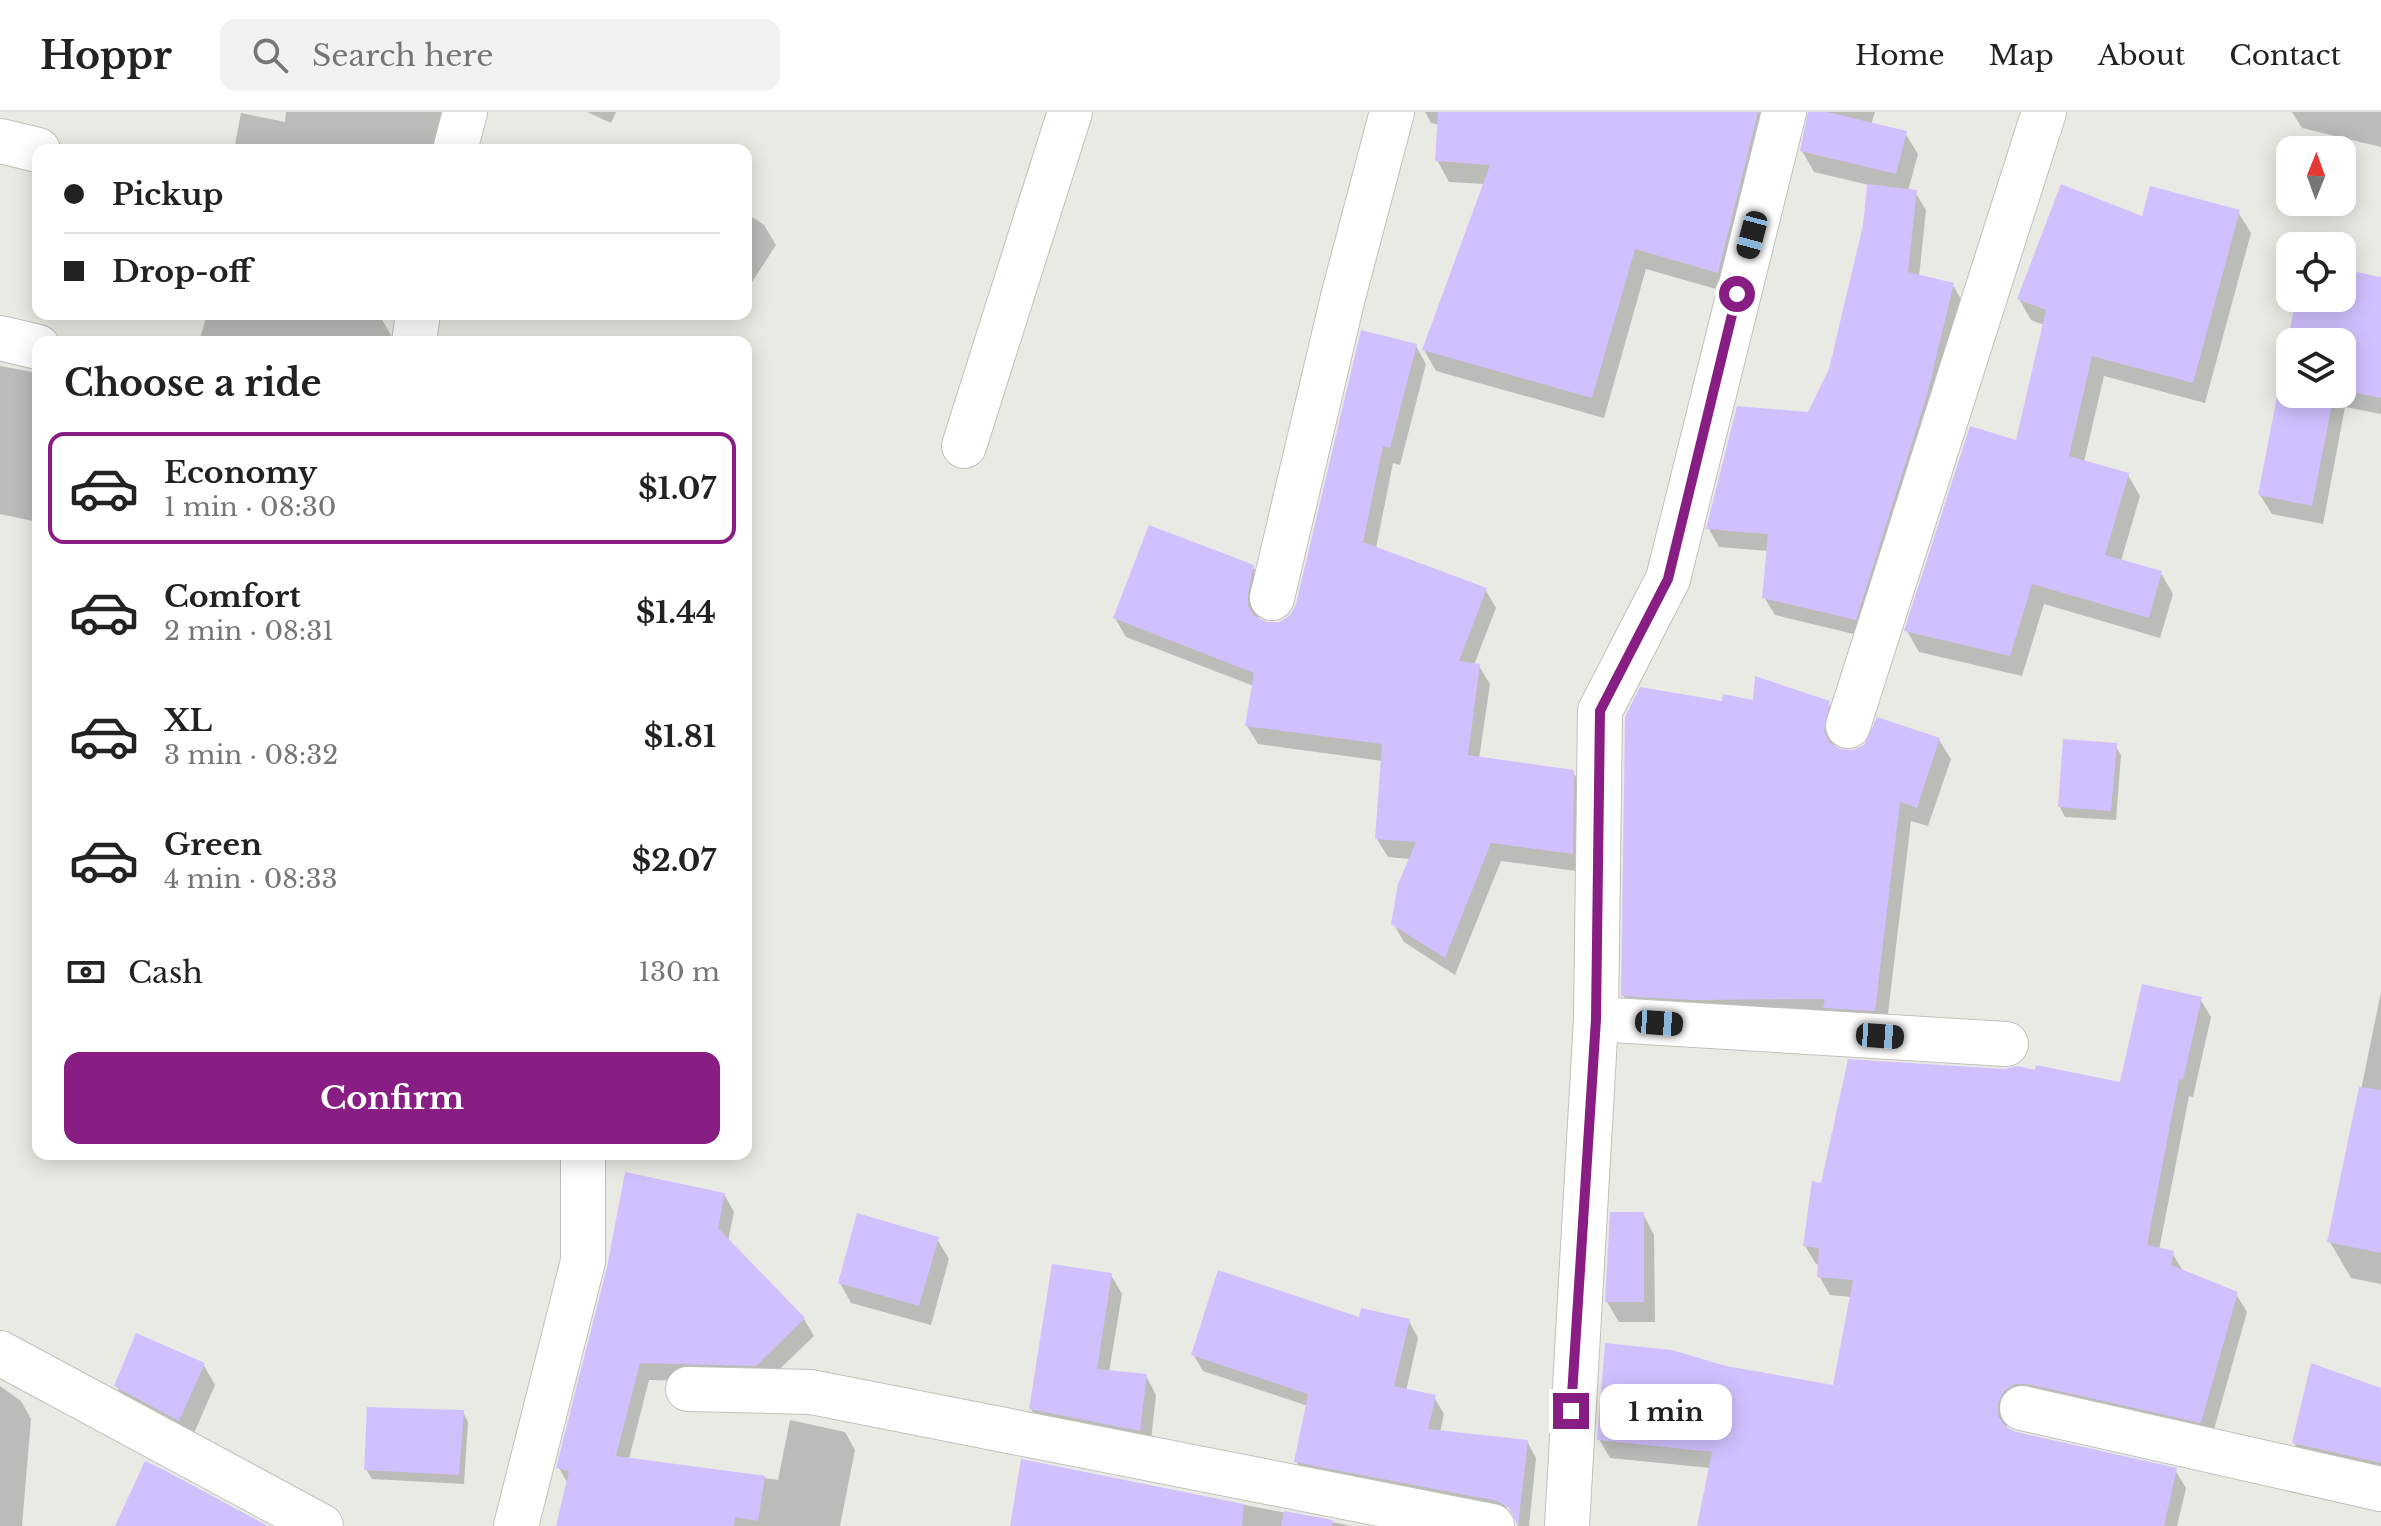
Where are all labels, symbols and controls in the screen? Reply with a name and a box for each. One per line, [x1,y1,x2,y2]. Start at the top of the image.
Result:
search box [220,19,780,91]
text: Hoppr [40,32,172,79]
icon: search [248,33,292,77]
text: Search here [312,37,494,74]
text: Home [1855,38,1945,73]
text: Map [1989,38,2054,73]
text: About [2098,38,2185,73]
text: Contact [2229,38,2341,73]
north arrow [2276,136,2356,216]
map controls [2276,136,2356,408]
text: Pickup [112,176,223,213]
car [1734,209,1770,261]
button: locate [2276,232,2356,312]
text: Drop-off [112,253,252,290]
route start [1719,276,1755,312]
button: layers [2276,328,2356,408]
text: Choose a ride [64,361,321,406]
icon: car [68,452,140,524]
text: Economy [164,454,317,491]
text: $1.07 [638,470,716,507]
text: 1 min · 08:30 [164,491,336,523]
icon: car [68,576,140,648]
text: Comfort [164,578,301,615]
text: $1.44 [636,594,716,631]
text: 2 min · 08:31 [164,615,334,647]
icon: car [68,700,140,772]
text: XL [164,702,212,739]
text: $1.81 [644,718,716,755]
text: 3 min · 08:32 [164,739,338,771]
icon: car [68,824,140,896]
text: Green [164,826,262,863]
text: $2.07 [632,842,716,879]
text: 4 min · 08:33 [164,863,337,895]
icon: cash [64,950,108,994]
text: Cash [128,954,203,991]
text: 130 m [638,956,720,988]
car [1634,1009,1684,1037]
car [1855,1022,1905,1050]
button: Confirm [64,1052,720,1144]
callout: 1 min [1599,1383,1731,1439]
route end [1553,1393,1589,1429]
text: 1 min [1628,1396,1704,1428]

